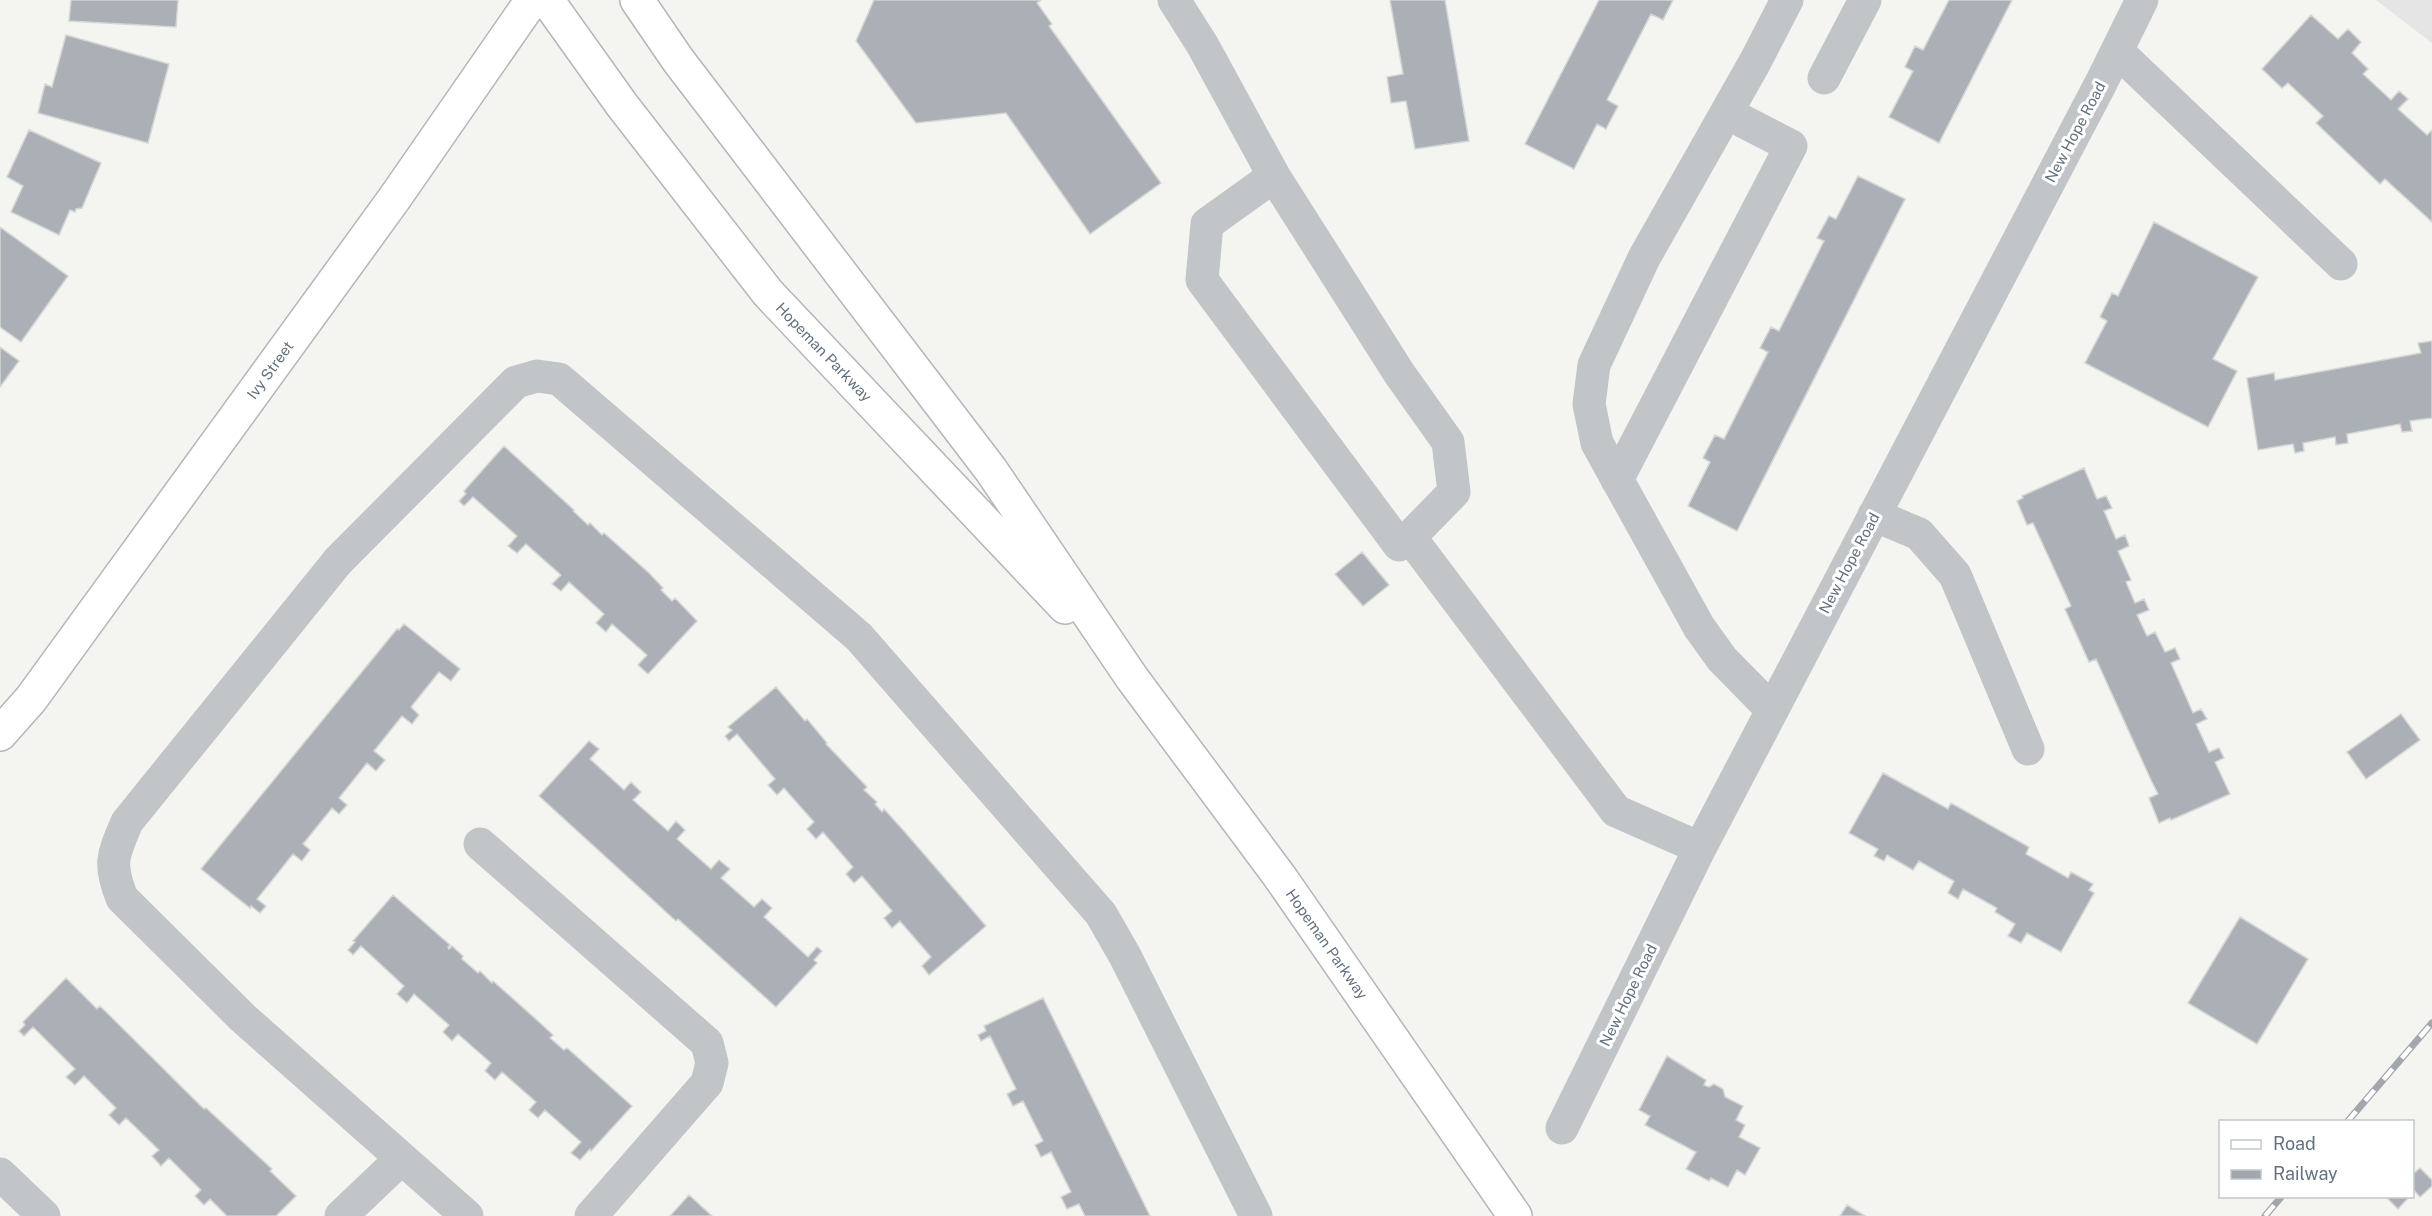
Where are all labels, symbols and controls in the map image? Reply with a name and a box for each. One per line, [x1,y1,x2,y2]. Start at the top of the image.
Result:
street label: New Hope Road [2041,79,2109,185]
street label: Hopeman Parkway [773,299,875,405]
street label: Ivy Street [243,338,297,402]
street label: New Hope Road [1815,510,1883,616]
street label: Hopeman Parkway [1283,886,1371,1002]
street label: New Hope Road [1596,941,1660,1049]
legend [2219,1120,2414,1198]
text: Road [2273,1133,2316,1154]
text: Railway [2273,1163,2338,1184]

